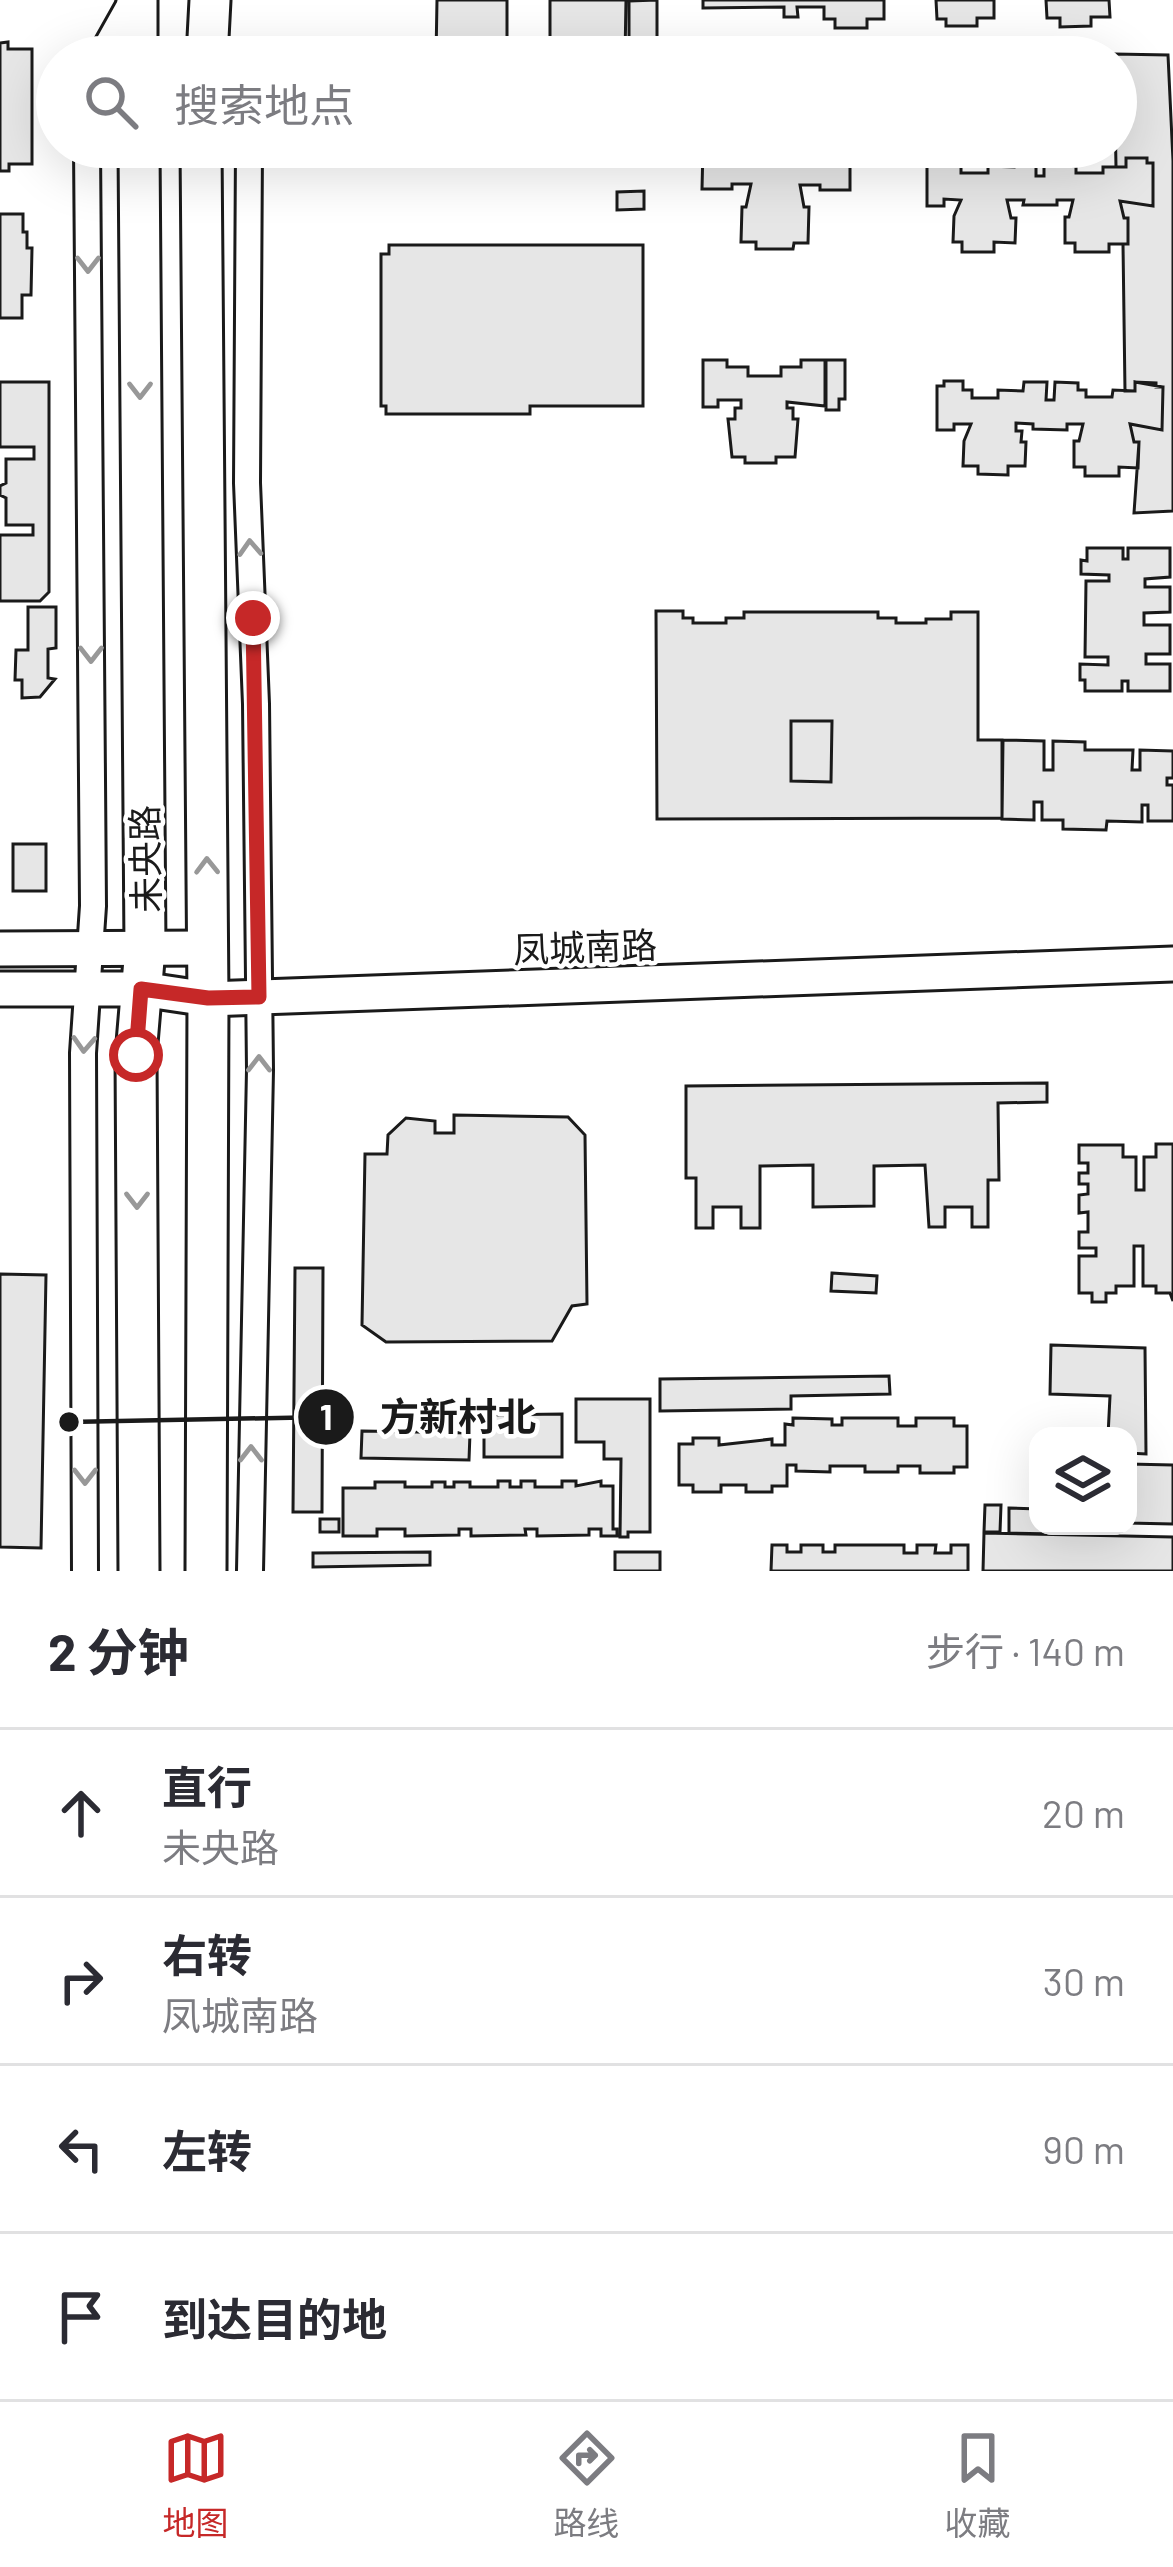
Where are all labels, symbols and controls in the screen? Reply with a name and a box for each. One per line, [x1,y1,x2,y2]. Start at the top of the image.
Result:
search box [36,36,1137,168]
icon: search [78,69,144,135]
text: 搜索地点 [174,77,354,131]
one-way arrow [75,256,101,274]
one-way arrow [127,382,153,400]
one-way arrow [237,538,263,557]
route end [226,591,280,645]
one-way arrow [78,646,104,664]
street label: 未央路 [122,805,166,913]
one-way arrow [195,856,221,875]
street label: 凤城南路 [512,922,658,970]
route start [109,1028,163,1082]
one-way arrow [71,1035,97,1054]
one-way arrow [247,1054,273,1073]
one-way arrow [124,1192,150,1210]
callout: 方新村北 [296,1380,560,1455]
text: 方新村北 [380,1392,536,1439]
text: 1 [320,1394,332,1437]
map controls [1029,1427,1137,1535]
button: layers [1029,1427,1137,1535]
one-way arrow [238,1444,264,1463]
one-way arrow [72,1468,98,1486]
text: 2 分钟 [48,1620,189,1681]
text: 步行 · 140 m [926,1627,1125,1674]
text: 直行 [162,1759,252,1813]
icon: ahead [48,1780,114,1846]
text: 20 m [1042,1789,1125,1836]
text: 未央路 [162,1823,279,1870]
text: 右转 [162,1927,252,1981]
icon: right [48,1948,114,2014]
text: 30 m [1043,1957,1125,2004]
text: 凤城南路 [162,1991,318,2038]
icon: left [48,2116,114,2182]
text: 左转 [162,2123,252,2177]
text: 90 m [1043,2125,1125,2172]
icon: arrive [48,2284,114,2350]
text: 到达目的地 [162,2291,387,2345]
tab: 地图 [163,2425,229,2545]
tab: 路线 [554,2425,620,2545]
tab: 收藏 [945,2425,1011,2545]

